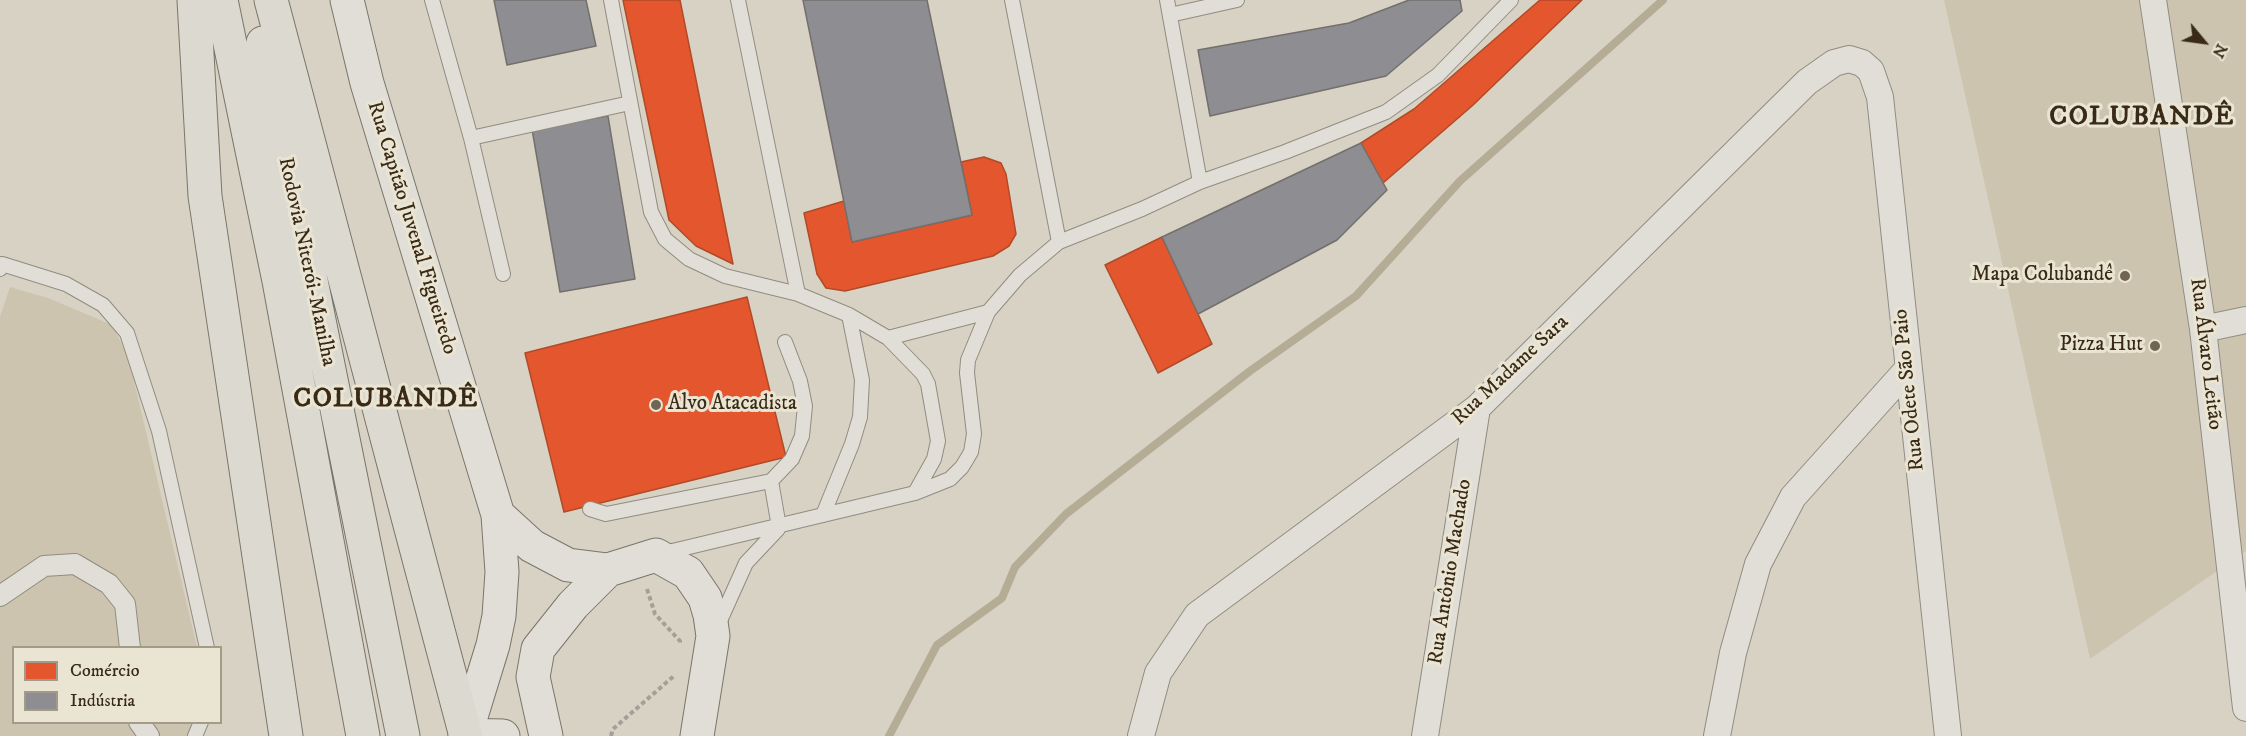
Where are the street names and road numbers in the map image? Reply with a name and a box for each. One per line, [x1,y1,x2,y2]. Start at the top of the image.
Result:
street label: Rua Capitão Juvenal Figueiredo [360,98,462,358]
street label: Rodovia Niterói-Manilha [272,155,340,369]
street label: Rua Álvaro Leitão [2183,277,2227,431]
street label: Rua Odete São Paio [1889,308,1931,472]
street label: Rua Madame Sara [1447,310,1575,432]
street label: Rua Antônio Machado [1424,477,1478,667]

